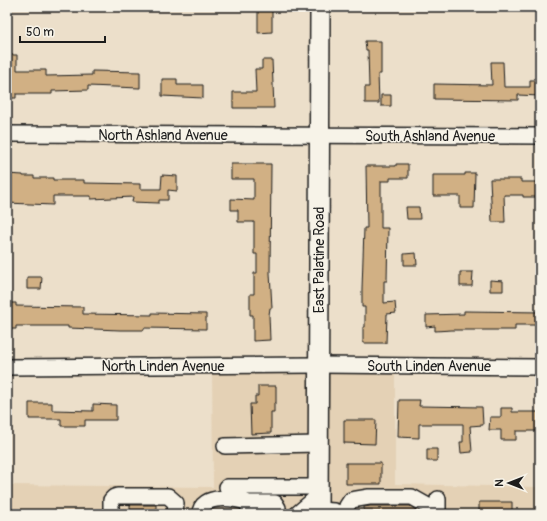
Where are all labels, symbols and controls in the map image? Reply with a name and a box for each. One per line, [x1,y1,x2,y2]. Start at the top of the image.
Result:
scale bar [20,18,105,44]
text: 50 m [26,25,54,40]
street label: North Ashland Avenue [98,127,228,144]
street label: South Ashland Avenue [365,128,495,145]
street label: East Palatine Road [311,207,328,313]
street label: North Linden Avenue [101,358,225,375]
street label: South Linden Avenue [367,358,491,375]
north arrow [489,463,529,503]
text: N [493,479,506,487]

